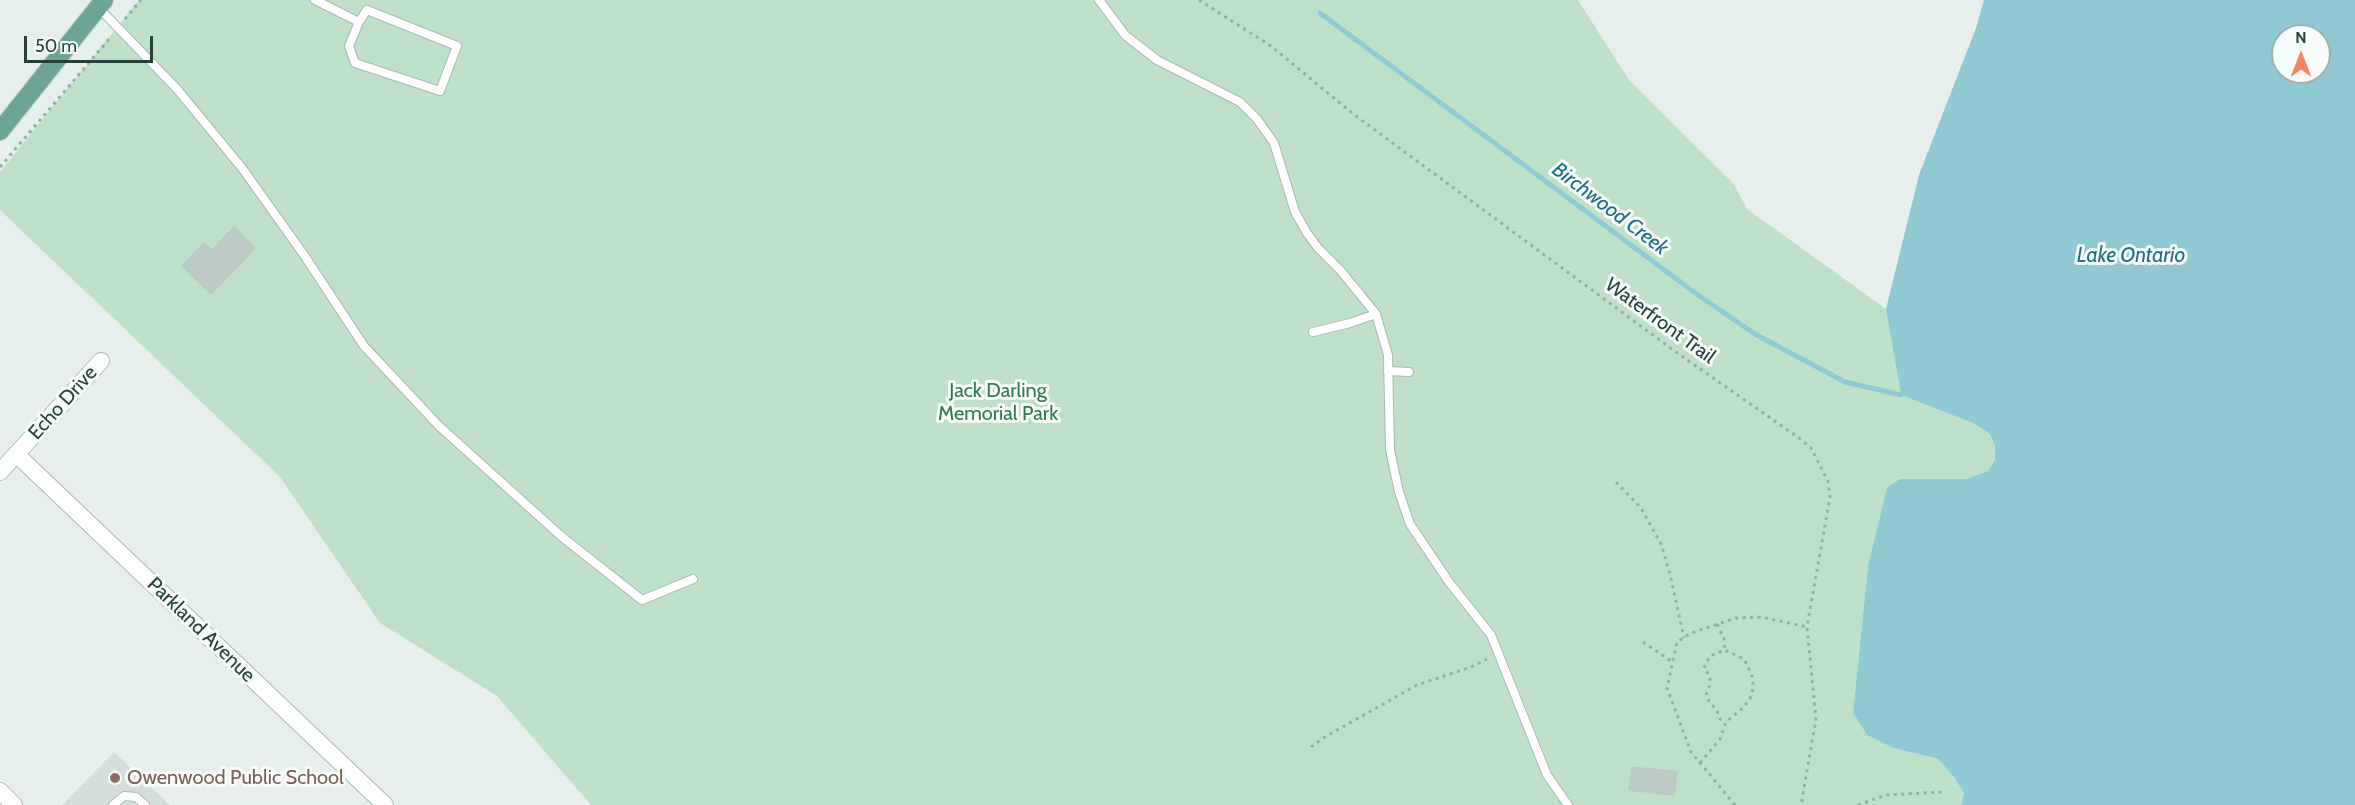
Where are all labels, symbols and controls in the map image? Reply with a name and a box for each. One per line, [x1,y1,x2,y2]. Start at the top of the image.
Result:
scale bar [27,24,156,62]
north arrow [2271,24,2331,84]
text: N [2295,28,2307,47]
text: 50 m [35,35,77,57]
water label: Birchwood Creek [1547,157,1673,261]
water label: Lake Ontario [2077,243,2185,269]
street label: Waterfront Trail [1600,273,1720,369]
street label: Echo Drive [24,361,102,445]
park label: Jack Darling Memorial Park [938,379,1058,426]
street label: Parkland Avenue [142,573,260,687]
place label: Owenwood Public School [127,766,344,790]
marker: Owenwood Public School [108,771,122,785]

